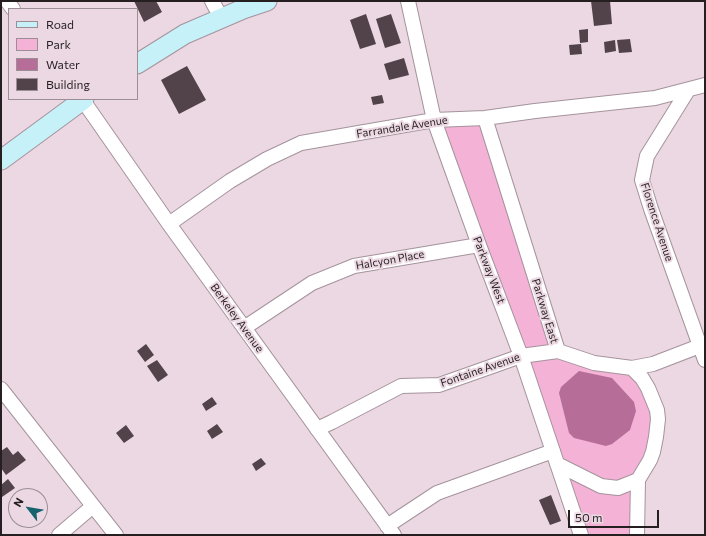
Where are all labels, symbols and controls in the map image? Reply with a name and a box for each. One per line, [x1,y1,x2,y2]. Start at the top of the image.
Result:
legend [8,8,138,100]
text: Road [46,17,74,31]
text: Park [46,37,71,51]
text: Water [46,57,80,71]
text: Building [46,77,90,91]
street label: Farrandale Avenue [356,113,448,141]
street label: Florence Avenue [638,181,676,263]
street label: Parkway West [470,235,508,305]
street label: Halcyon Place [355,247,425,273]
street label: Parkway East [529,277,561,345]
street label: Berkeley Avenue [208,281,266,355]
street label: Fontaine Avenue [439,350,521,390]
north arrow [8,488,48,528]
text: N [10,495,26,509]
scale bar [570,502,661,528]
text: 50 m [575,510,603,524]

